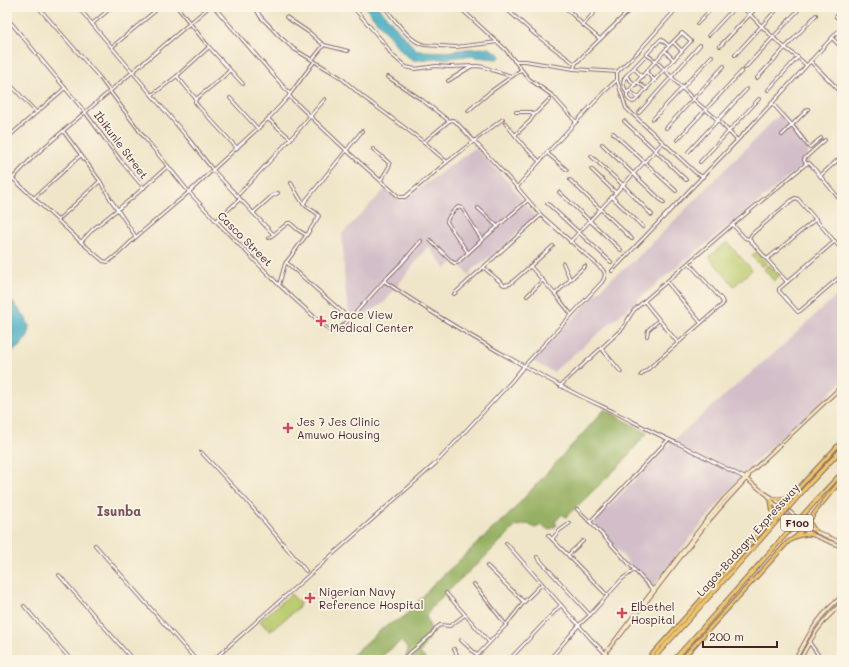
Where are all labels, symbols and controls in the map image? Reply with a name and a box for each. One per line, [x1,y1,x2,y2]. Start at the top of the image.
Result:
street label: Ibikunle Street [91,108,152,182]
street label: Casco Street [215,208,276,269]
place label: Grace View Medical Center [330,307,413,335]
marker: Grace View Medical Center [315,315,327,327]
place label: Jes 7 Jes Clinic Amuwo Housing [297,414,380,442]
marker: Jes 7 Jes Clinic Amuwo Housing [282,422,294,434]
street label: Lagos-Badagry Expressway [693,480,803,599]
district label: Isunba [97,502,141,519]
road number: F100 [781,515,813,531]
place label: Nigerian Navy Reference Hospital [319,584,424,612]
marker: Nigerian Navy Reference Hospital [304,592,316,604]
place label: Elbethel Hospital [631,599,675,627]
marker: Elbethel Hospital [616,607,628,619]
scale bar [703,623,777,649]
text: 200 m [709,628,744,644]

